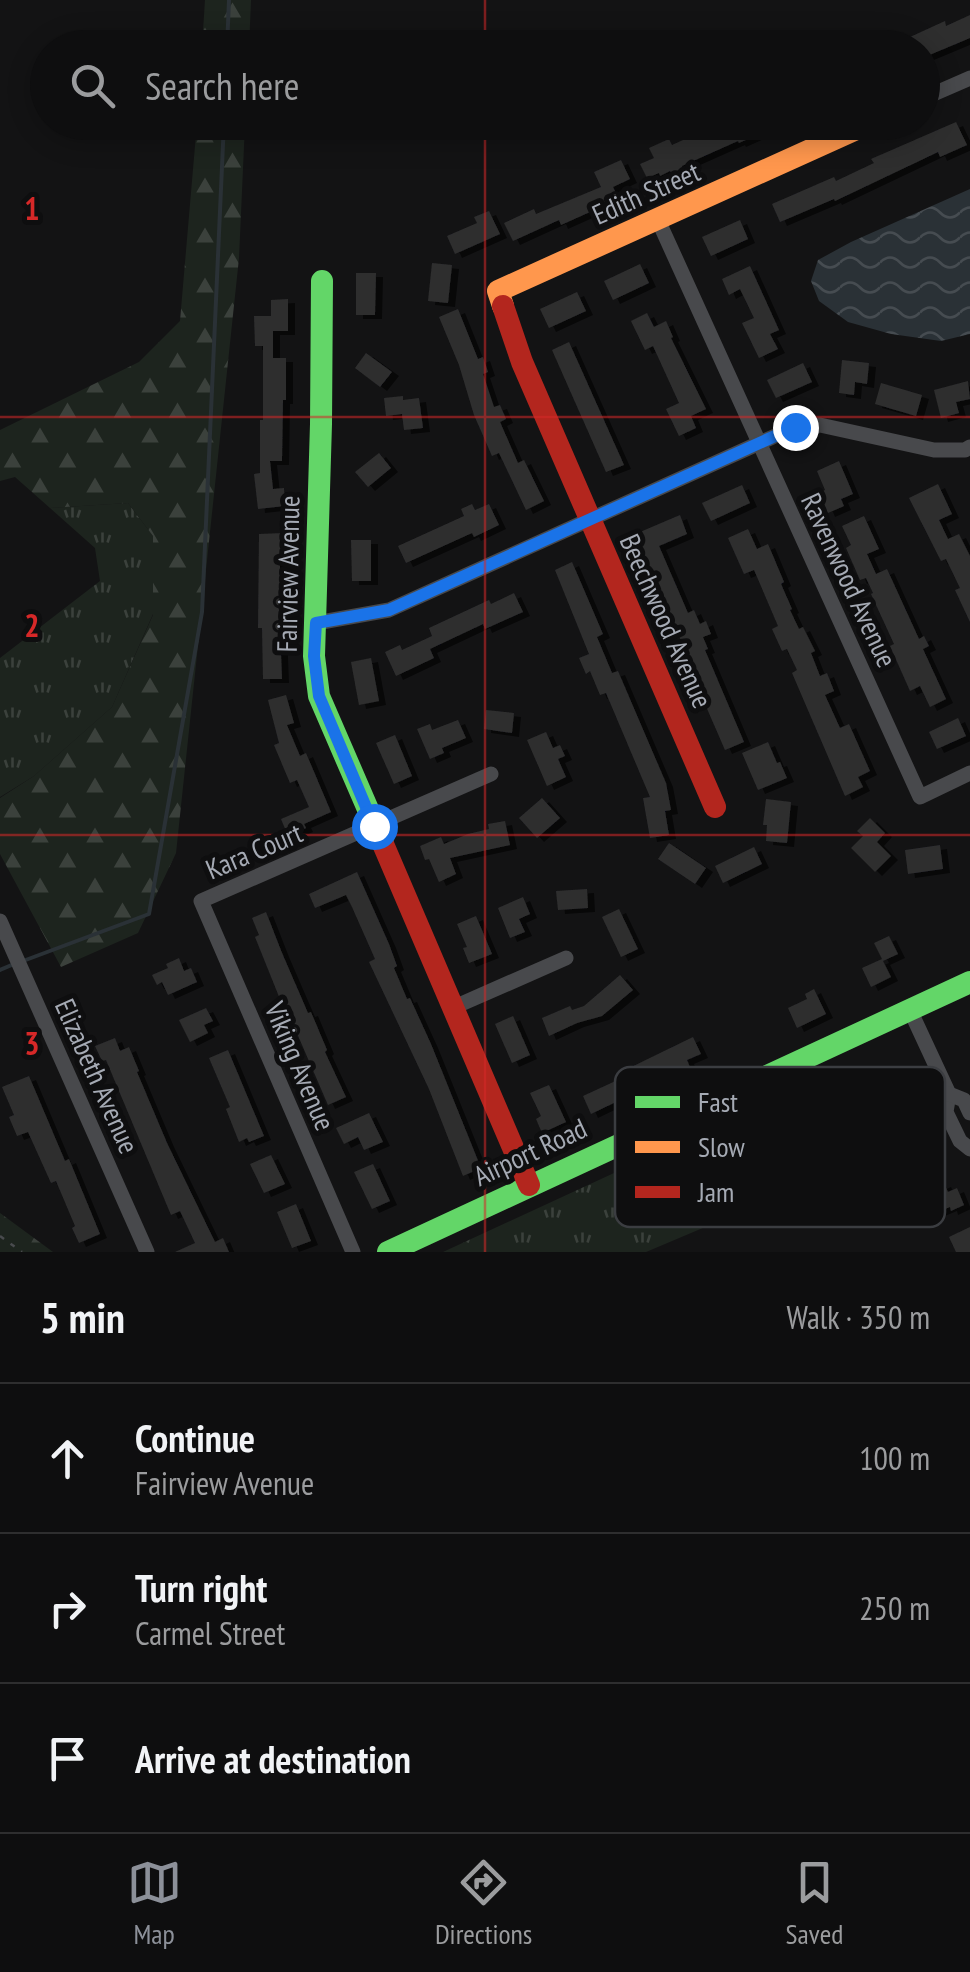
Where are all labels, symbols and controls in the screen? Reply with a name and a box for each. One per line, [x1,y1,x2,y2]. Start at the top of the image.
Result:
search box [30,30,940,140]
icon: search [65,58,120,113]
text: Search here [145,61,299,110]
street label: Edith Street [586,152,706,233]
text: 1 [24,187,40,229]
route end [773,405,819,451]
street label: Ravenwood Avenue [793,487,906,673]
street label: Fairview Avenue [268,495,307,653]
street label: Beechwood Avenue [612,528,721,714]
text: 2 [24,604,40,646]
route start [352,804,398,850]
street label: Kara Court [200,814,308,887]
street label: Elizabeth Avenue [47,993,148,1159]
street label: Viking Avenue [256,995,344,1136]
text: 3 [24,1022,40,1064]
legend [615,1067,945,1227]
text: Fast [698,1083,738,1120]
street label: Airport Road [467,1109,592,1194]
text: Slow [698,1128,745,1165]
text: Jam [697,1173,734,1210]
text: 5 min [40,1290,125,1345]
text: Walk · 350 m [786,1296,930,1338]
text: Continue [135,1413,255,1462]
icon: ahead [40,1431,95,1486]
text: 100 m [859,1437,930,1479]
text: Fairview Avenue [135,1462,314,1504]
text: Turn right [135,1563,267,1612]
icon: right [40,1581,95,1636]
text: 250 m [859,1587,930,1629]
text: Carmel Street [135,1612,285,1654]
icon: arrive [40,1731,95,1786]
text: Arrive at destination [135,1734,411,1783]
tab: Map [127,1855,182,1952]
tab: Directions [435,1855,532,1952]
tab: Saved [786,1855,843,1952]

